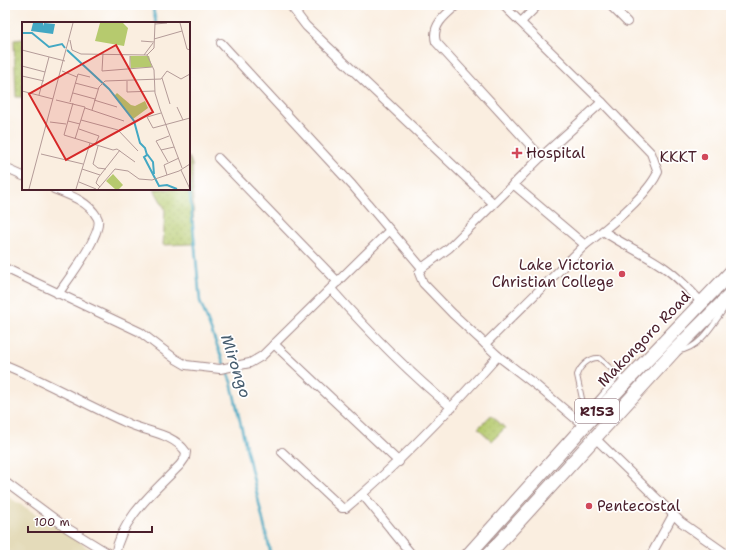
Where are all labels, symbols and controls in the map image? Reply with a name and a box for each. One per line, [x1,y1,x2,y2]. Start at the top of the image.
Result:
inset map [22,22,190,190]
place label: Hospital [526,143,586,163]
marker: Hospital [511,147,523,159]
place label: KKKT [659,147,697,167]
marker: KKKT [700,152,710,162]
place label: Lake Victoria Christian College [492,255,615,292]
marker: Lake Victoria Christian College [617,269,627,279]
street label: Makongoro Road [593,286,695,391]
water label: Mirongo [216,332,256,401]
road number: R153 [575,399,619,423]
place label: Pentecostal [597,496,681,516]
marker: Pentecostal [584,501,594,511]
scale bar [28,508,152,534]
text: 100 m [34,514,70,530]

